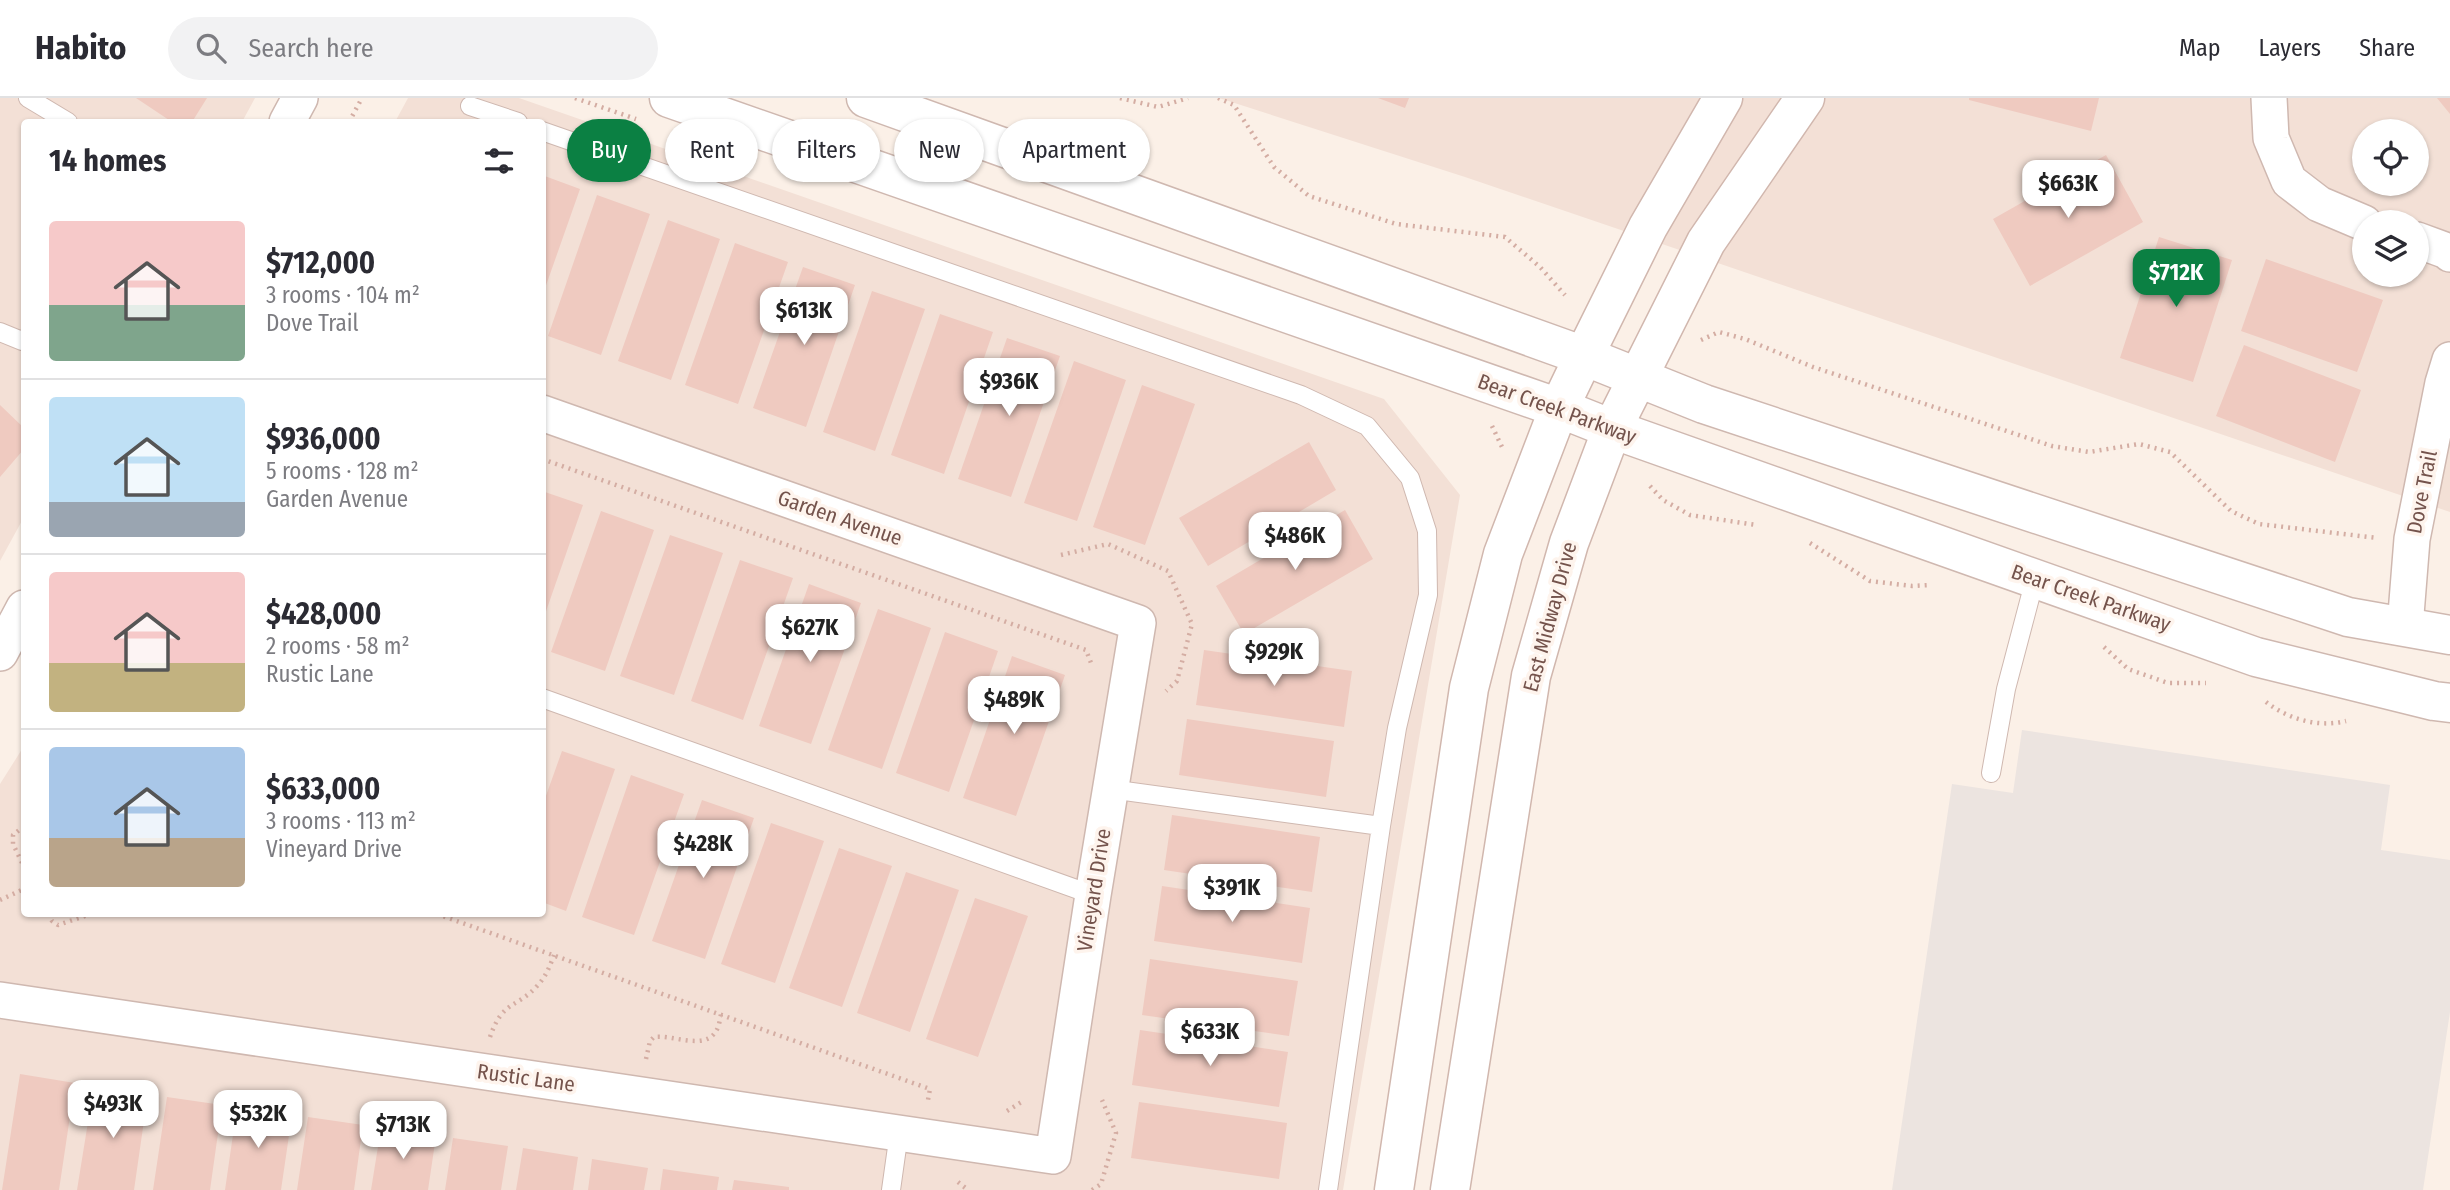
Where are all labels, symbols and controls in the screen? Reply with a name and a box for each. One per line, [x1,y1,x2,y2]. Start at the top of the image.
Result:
search box [168,17,658,80]
text: Habito [35,28,126,68]
icon: search [192,29,230,67]
text: Search here [248,33,374,64]
text: Map [2179,34,2221,62]
text: Layers [2259,34,2321,62]
text: Share [2359,34,2415,62]
chip: Buy [567,119,651,182]
chip: Rent [665,119,758,182]
chip: Filters [772,119,880,182]
chip: New [894,119,984,182]
chip: Apartment [998,119,1150,182]
map controls [2352,119,2429,287]
button: locate [2352,119,2429,196]
icon: filters [480,142,518,180]
text: 14 homes [49,143,166,179]
pin: $663K [2019,160,2117,220]
text: $663K [2038,169,2098,197]
button: layers [2352,210,2429,287]
text: $712,000 [266,245,375,281]
icon: home [105,249,189,333]
pin: $712K [2127,250,2225,309]
text: $712K [2149,258,2203,286]
text: 3 rooms · 104 m² [266,281,420,309]
pin: $613K [755,288,853,347]
text: $613K [776,296,832,324]
text: Dove Trail [266,309,359,337]
pin: $936K [960,358,1058,418]
text: $936K [980,367,1038,395]
street label: Bear Creek Parkway [1474,368,1640,450]
text: $936,000 [266,421,381,457]
icon: home [105,425,189,509]
street label: Dove Trail [2401,448,2443,536]
text: 5 rooms · 128 m² [266,457,419,485]
text: Garden Avenue [266,485,408,513]
street label: Garden Avenue [774,485,906,551]
pin: $486K [1246,512,1344,572]
text: $486K [1265,521,1325,549]
street label: East Midway Drive [1517,539,1583,695]
street label: Bear Creek Parkway [2008,559,2175,638]
text: $428,000 [266,596,381,632]
icon: home [105,600,189,684]
pin: $627K [761,604,859,664]
text: $627K [782,613,838,641]
pin: $929K [1225,628,1323,688]
text: 2 rooms · 58 m² [266,632,410,660]
text: $929K [1245,637,1303,665]
text: Rustic Lane [266,660,374,688]
pin: $489K [965,676,1063,736]
text: $489K [984,685,1044,713]
text: $633,000 [266,771,380,807]
icon: home [105,775,189,859]
text: 3 rooms · 113 m² [266,807,416,835]
pin: $428K [654,820,752,880]
street label: Vineyard Drive [1071,827,1117,953]
text: $428K [673,829,733,857]
text: Vineyard Drive [266,835,402,863]
pin: $391K [1183,864,1281,924]
text: $391K [1204,873,1260,901]
pin: $633K [1161,1009,1259,1068]
text: $633K [1181,1017,1239,1045]
street label: Rustic Lane [475,1058,577,1098]
pin: $493K [64,1080,162,1140]
text: $493K [84,1089,142,1117]
pin: $532K [209,1090,307,1150]
text: $532K [229,1099,287,1127]
pin: $713K [354,1102,452,1161]
text: $713K [376,1110,430,1138]

